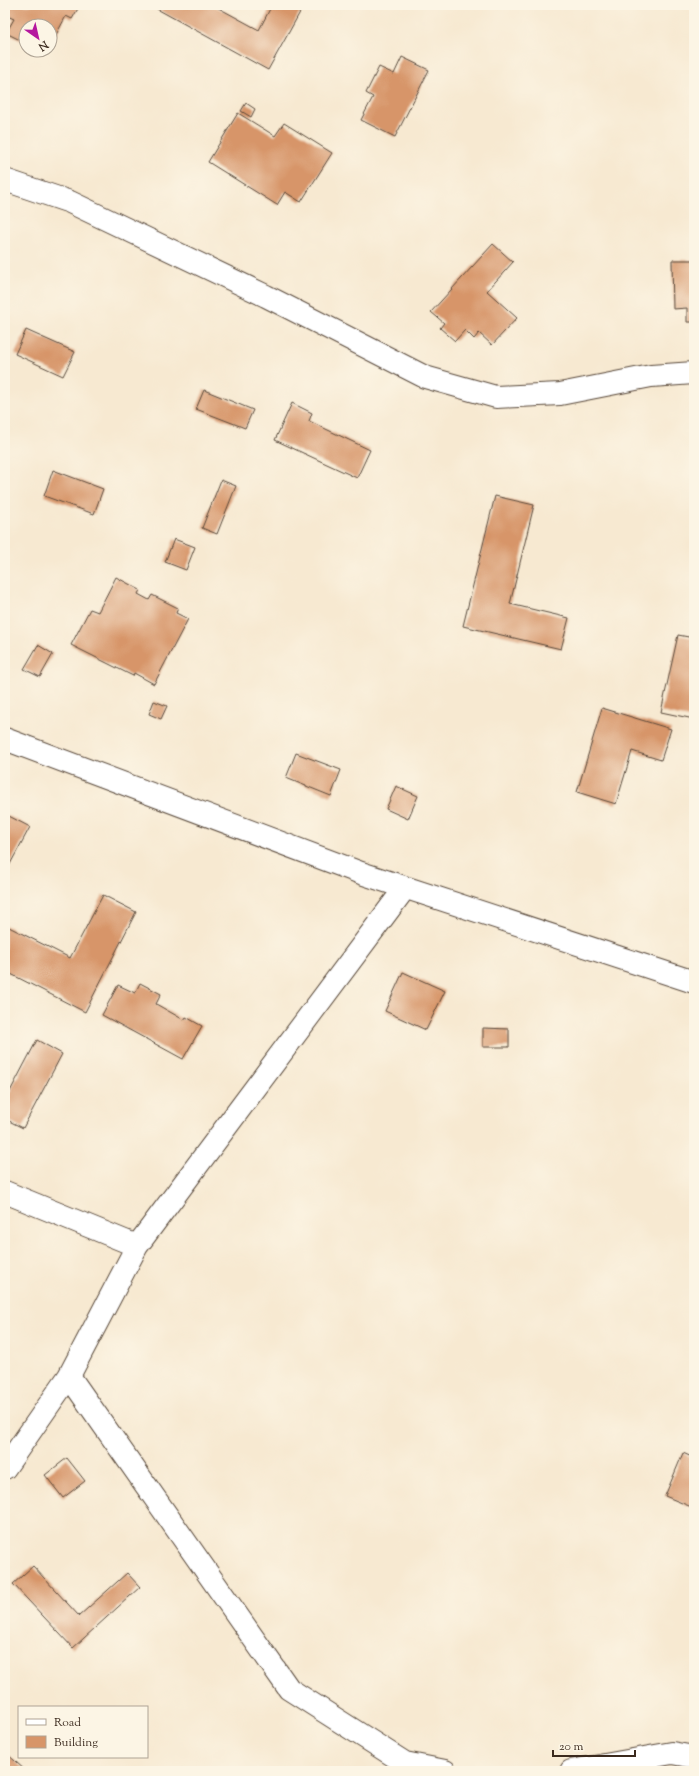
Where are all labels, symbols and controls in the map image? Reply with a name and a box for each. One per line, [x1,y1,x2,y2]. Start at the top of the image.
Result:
north arrow [18,18,58,58]
text: N [35,36,52,55]
legend [18,1706,148,1758]
text: Road [54,1714,81,1732]
scale bar [553,1732,635,1758]
text: Building [54,1734,98,1752]
text: 20 m [559,1738,584,1756]

